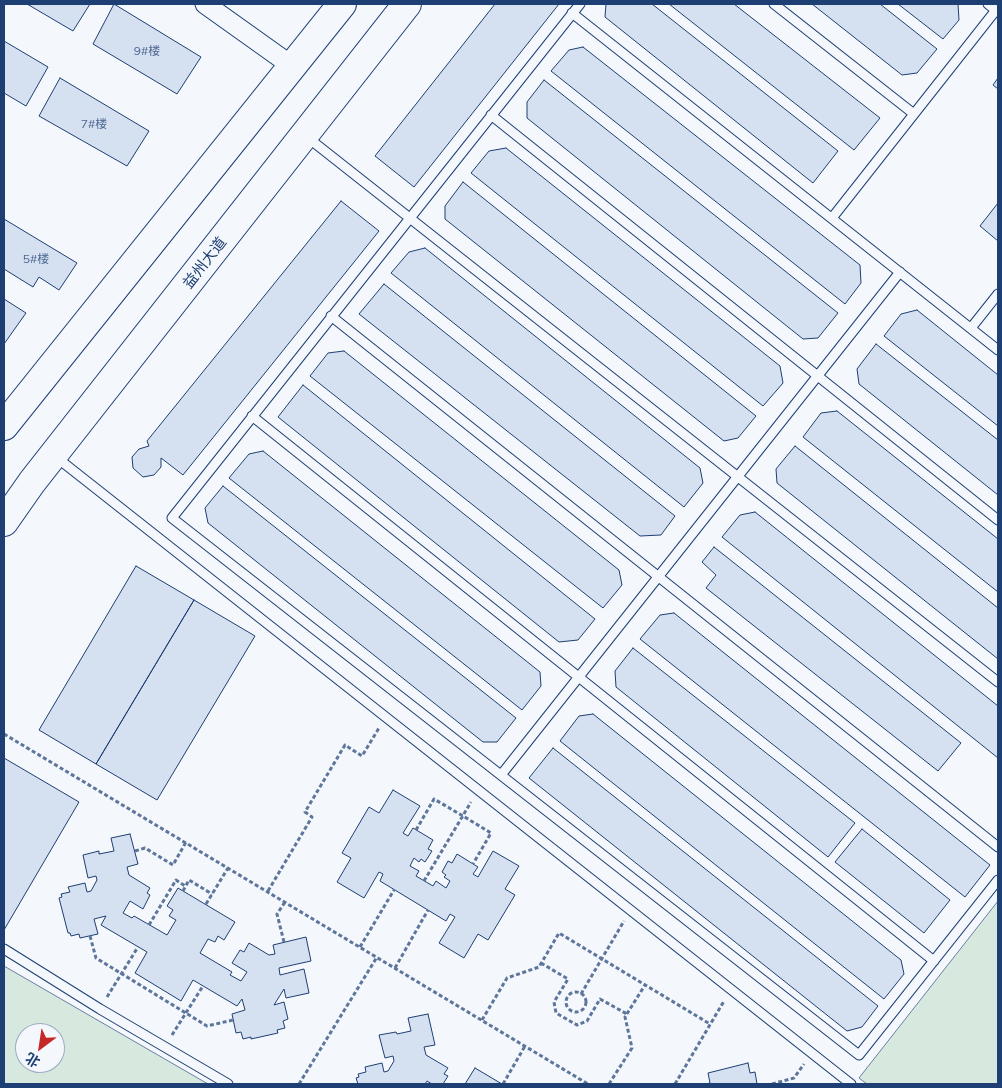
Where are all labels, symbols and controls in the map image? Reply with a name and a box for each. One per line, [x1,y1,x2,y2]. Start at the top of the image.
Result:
house number: 9#楼 [134,44,160,58]
house number: 7#楼 [81,117,107,131]
street label: 益州大道 [179,234,231,292]
house number: 5#楼 [23,252,49,266]
north arrow [15,1023,65,1073]
text: 北 [22,1049,43,1071]

